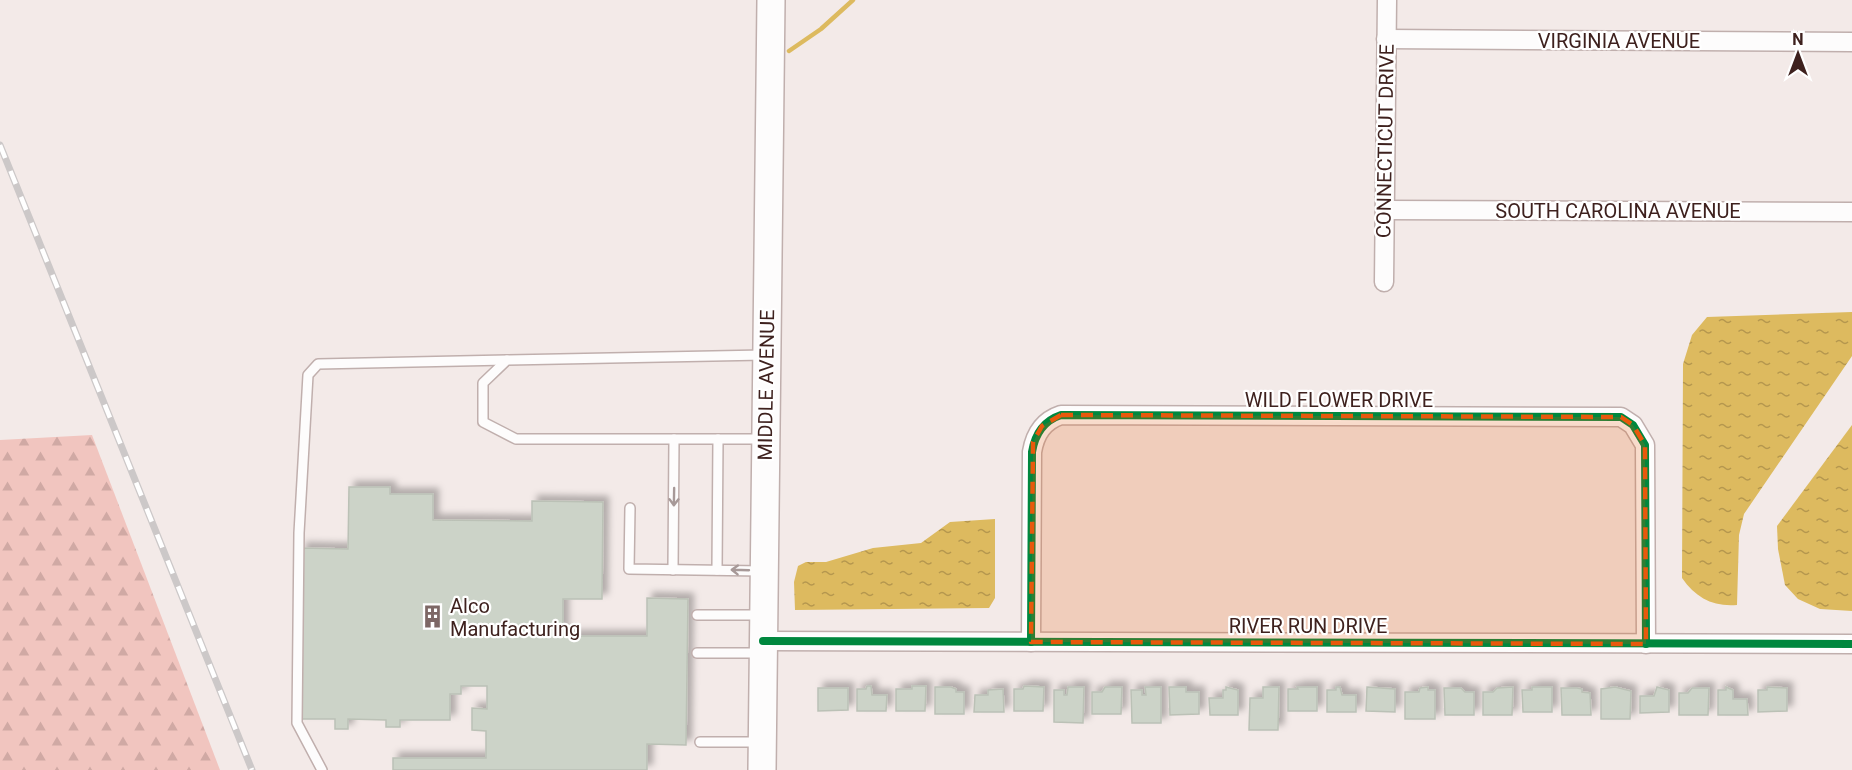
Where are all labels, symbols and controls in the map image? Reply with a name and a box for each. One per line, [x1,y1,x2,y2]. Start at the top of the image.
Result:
north arrow [1768,24,1828,84]
street label: VIRGINIA AVENUE [1538,29,1700,53]
text: N [1792,30,1804,49]
street label: CONNECTICUT DRIVE [1371,44,1399,238]
street label: SOUTH CAROLINA AVENUE [1495,199,1741,223]
street label: MIDDLE AVENUE [753,309,779,461]
street label: WILD FLOWER DRIVE [1245,388,1433,412]
one-way arrow [668,487,679,507]
one-way arrow [731,565,751,576]
place label: Alco Manufacturing [450,594,580,641]
building icon: Alco Manufacturing [419,604,445,630]
street label: RIVER RUN DRIVE [1229,614,1387,638]

